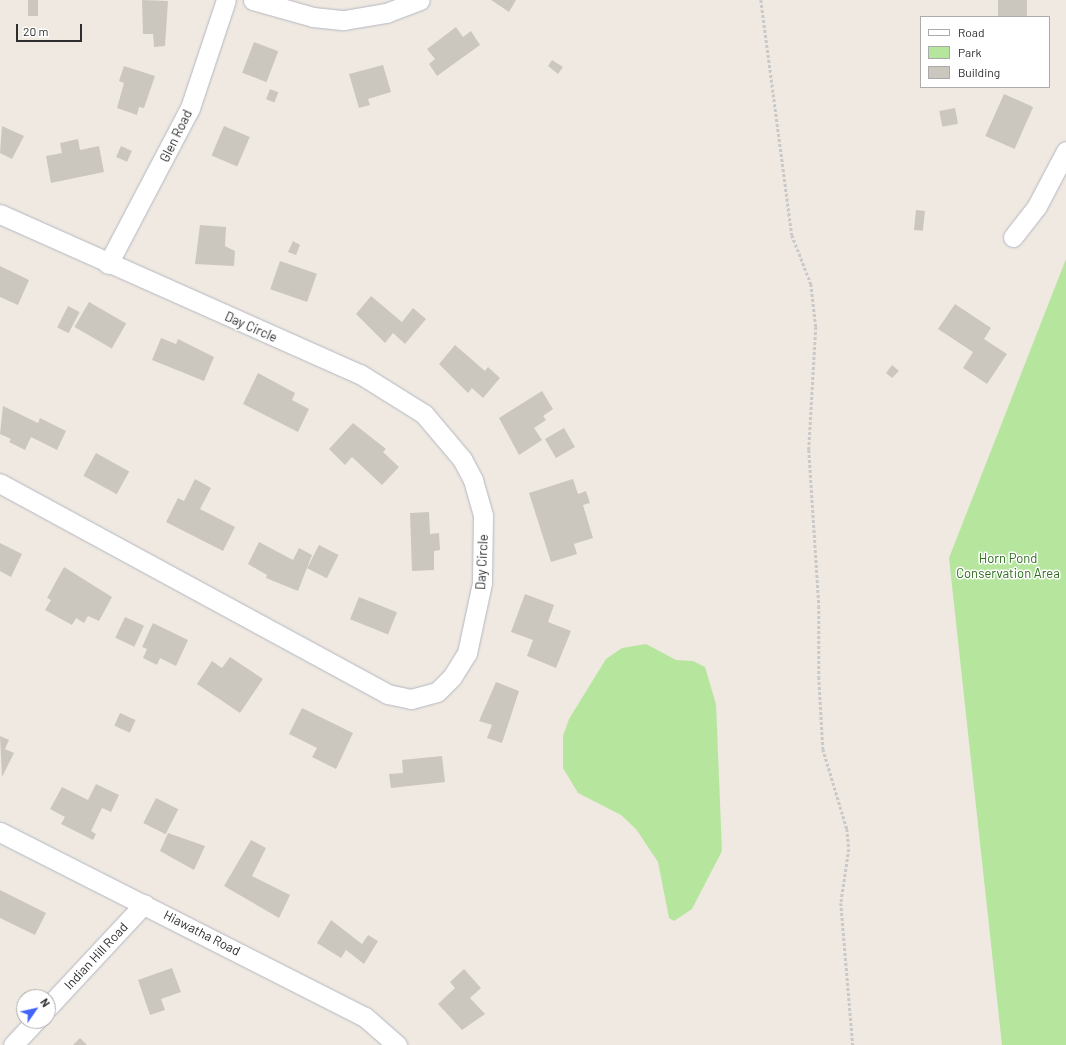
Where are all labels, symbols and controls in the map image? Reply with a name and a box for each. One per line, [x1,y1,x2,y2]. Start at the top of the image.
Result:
scale bar [18,16,84,42]
legend [920,16,1050,88]
text: 20 m [23,24,49,38]
text: Road [958,25,985,39]
text: Park [958,45,982,59]
text: Building [958,65,1000,79]
street label: Glen Road [157,107,195,165]
street label: Day Circle [222,309,280,345]
street label: Day Circle [473,534,491,590]
park label: Horn Pond Conservation Area [956,551,1060,582]
street label: Hiawatha Road [161,907,243,959]
street label: Indian Hill Road [61,919,131,993]
north arrow [16,989,56,1029]
text: N [38,996,53,1009]

